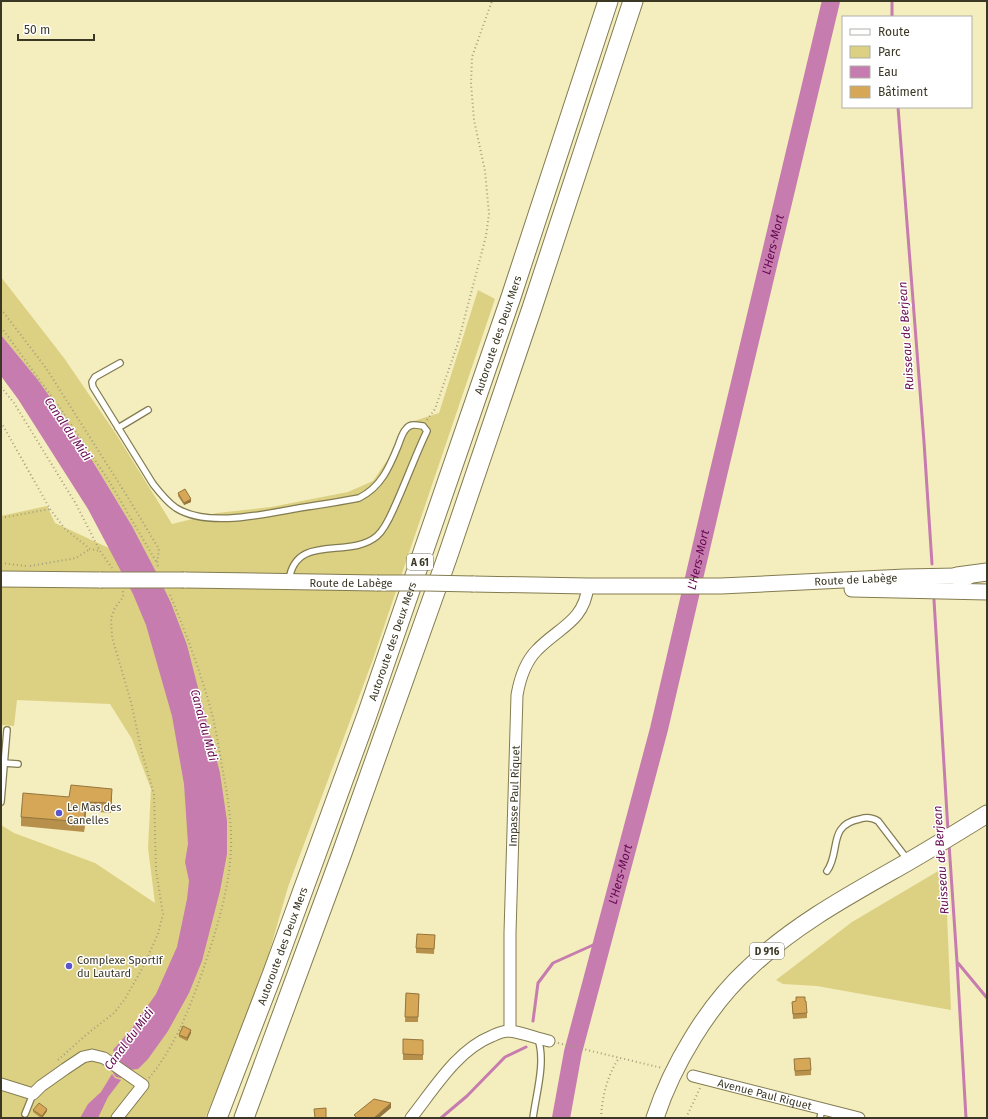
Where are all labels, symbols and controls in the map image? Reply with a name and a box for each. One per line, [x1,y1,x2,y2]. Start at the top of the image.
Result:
scale bar [18,16,94,42]
legend [842,16,972,108]
text: 50 m [24,23,50,37]
text: Route [878,25,910,39]
text: Parc [878,45,901,59]
text: Eau [878,65,898,79]
text: Bâtiment [878,85,928,99]
water label: L'Hers-Mort [759,212,787,276]
street label: Autoroute des Deux Mers [472,274,525,396]
water label: Ruisseau de Berjean [895,281,917,391]
water label: Canal du Midi [42,395,95,464]
water label: L'Hers-Mort [685,528,712,591]
road number: A 61 [407,554,433,570]
street label: Route de Labège [814,571,898,588]
street label: Route de Labège [310,577,392,590]
street label: Autoroute des Deux Mers [366,580,419,702]
water label: Canal du Midi [188,688,220,763]
street label: Impasse Paul Riquet [507,745,523,847]
place label: Le Mas des Canelles [67,801,121,827]
water label: Ruisseau de Berjean [930,805,952,915]
marker: Le Mas des Canelles [54,808,64,818]
water label: L'Hers-Mort [606,842,635,906]
street label: Autoroute des Deux Mers [255,885,311,1007]
road number: D 916 [750,943,784,959]
place label: Complexe Sportif du Lautard [77,954,164,980]
marker: Complexe Sportif du Lautard [64,961,74,971]
water label: Canal du Midi [101,1005,157,1073]
street label: Avenue Paul Riquet [716,1076,813,1113]

